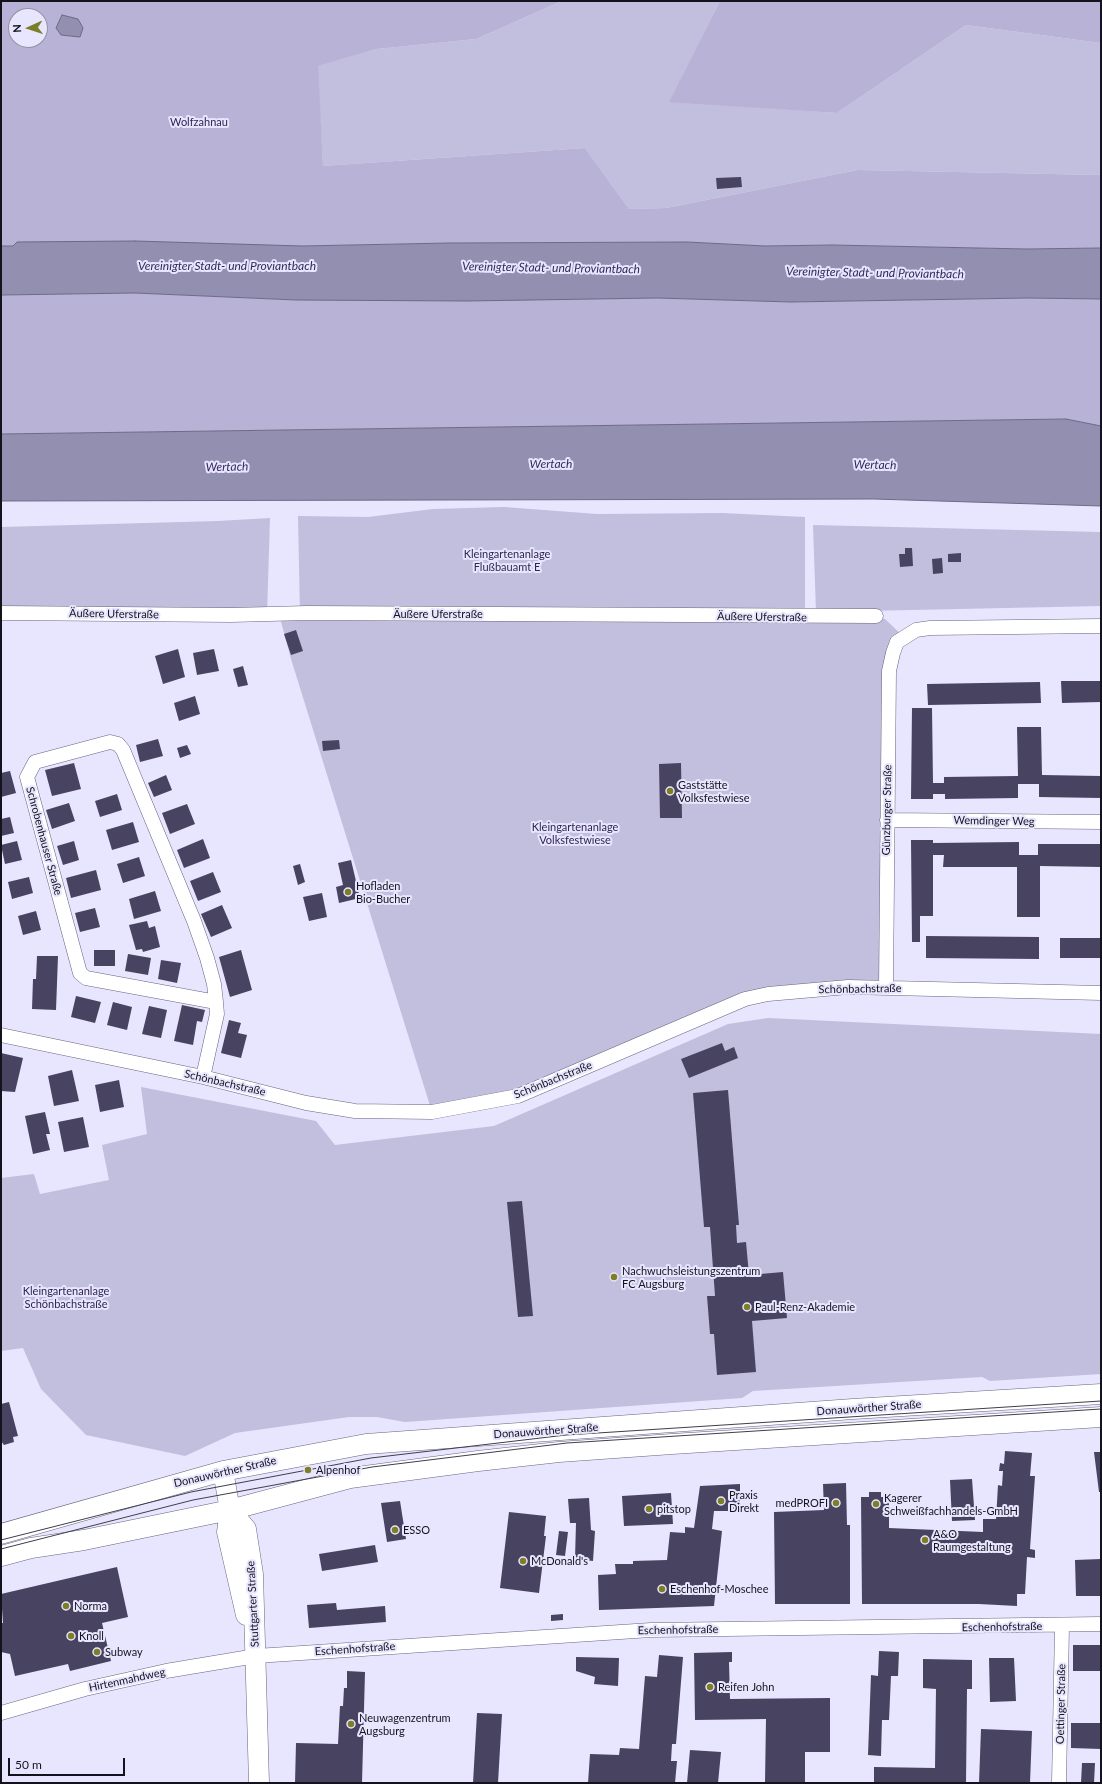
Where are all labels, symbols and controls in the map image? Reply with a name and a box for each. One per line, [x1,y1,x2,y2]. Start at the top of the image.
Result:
north arrow [8,8,48,48]
text: N [10,24,23,33]
park label: Wolfzahnau [170,115,228,129]
water label: Vereinigter Stadt- und Proviantbach [138,259,316,273]
water label: Vereinigter Stadt- und Proviantbach [462,259,640,277]
water label: Vereinigter Stadt- und Proviantbach [786,264,964,282]
water label: Wertach [530,457,572,471]
water label: Wertach [853,457,897,473]
water label: Wertach [205,459,249,475]
park label: Kleingartenanlage Flußbauamt E [464,547,550,573]
street label: Äußere Uferstraße [69,607,159,621]
street label: Äußere Uferstraße [393,607,483,621]
street label: Äußere Uferstraße [717,610,807,624]
street label: Günzburger Straße [880,764,894,856]
place label: Gaststätte Volksfestwiese [678,778,750,804]
street label: Schrobenhauser Straße [23,785,65,897]
marker: Gaststätte Volksfestwiese [665,786,675,796]
street label: Wemdinger Weg [953,814,1035,828]
park label: Kleingartenanlage Volksfestwiese [532,820,618,846]
place label: Hofladen Bio-Bucher [356,879,410,905]
marker: Hofladen Bio-Bucher [343,887,353,897]
street label: Schönbachstraße [818,982,902,996]
street label: Schönbachstraße [512,1058,594,1102]
street label: Schönbachstraße [183,1067,267,1099]
place label: Nachwuchsleistungszentrum FC Augsburg [622,1264,760,1290]
marker: Nachwuchsleistungszentrum FC Augsburg [609,1272,619,1282]
park label: Kleingartenanlage Schönbachstraße [23,1284,109,1310]
place label: Paul-Renz-Akademie [755,1300,855,1314]
marker: Paul-Renz-Akademie [742,1302,752,1312]
street label: Donauwörther Straße [816,1398,922,1418]
street label: Donauwörther Straße [493,1421,599,1441]
street label: Donauwörther Straße [172,1454,278,1490]
place label: Alpenhof [316,1463,360,1477]
marker: Alpenhof [303,1465,313,1475]
place label: Praxis Direkt [729,1488,759,1514]
place label: Kagerer Schweißfachhandels-GmbH [884,1491,1018,1517]
marker: Praxis Direkt [716,1496,726,1506]
place label: medPROFI [776,1496,828,1510]
marker: medPROFI [831,1498,841,1508]
marker: Kagerer Schweißfachhandels-GmbH [871,1499,881,1509]
place label: pitstop [657,1502,691,1516]
marker: pitstop [644,1504,654,1514]
place label: ESSO [403,1523,430,1537]
marker: ESSO [390,1525,400,1535]
place label: A&O Raumgestaltung [933,1527,1011,1553]
marker: A&O Raumgestaltung [920,1535,930,1545]
place label: McDonald's [531,1554,588,1568]
marker: McDonald's [518,1556,528,1566]
street label: Stuttgarter Straße [244,1561,262,1647]
place label: Eschenhof-Moschee [670,1582,768,1596]
marker: Eschenhof-Moschee [657,1584,667,1594]
place label: Norma [74,1599,107,1613]
marker: Norma [61,1601,71,1611]
street label: Eschenhofstraße [962,1620,1042,1634]
street label: Eschenhofstraße [638,1623,718,1637]
place label: Knoll [79,1629,104,1643]
marker: Knoll [66,1631,76,1641]
street label: Eschenhofstraße [314,1640,396,1658]
place label: Subway [105,1645,143,1659]
marker: Subway [92,1647,102,1657]
street label: Oettinger Straße [1054,1664,1068,1744]
street label: Hirtenmahdweg [88,1665,166,1695]
place label: Reifen John [718,1680,774,1694]
marker: Reifen John [705,1682,715,1692]
place label: Neuwagenzentrum Augsburg [359,1711,451,1737]
marker: Neuwagenzentrum Augsburg [346,1719,356,1729]
scale bar [10,1750,127,1776]
text: 50 m [15,1757,42,1772]

